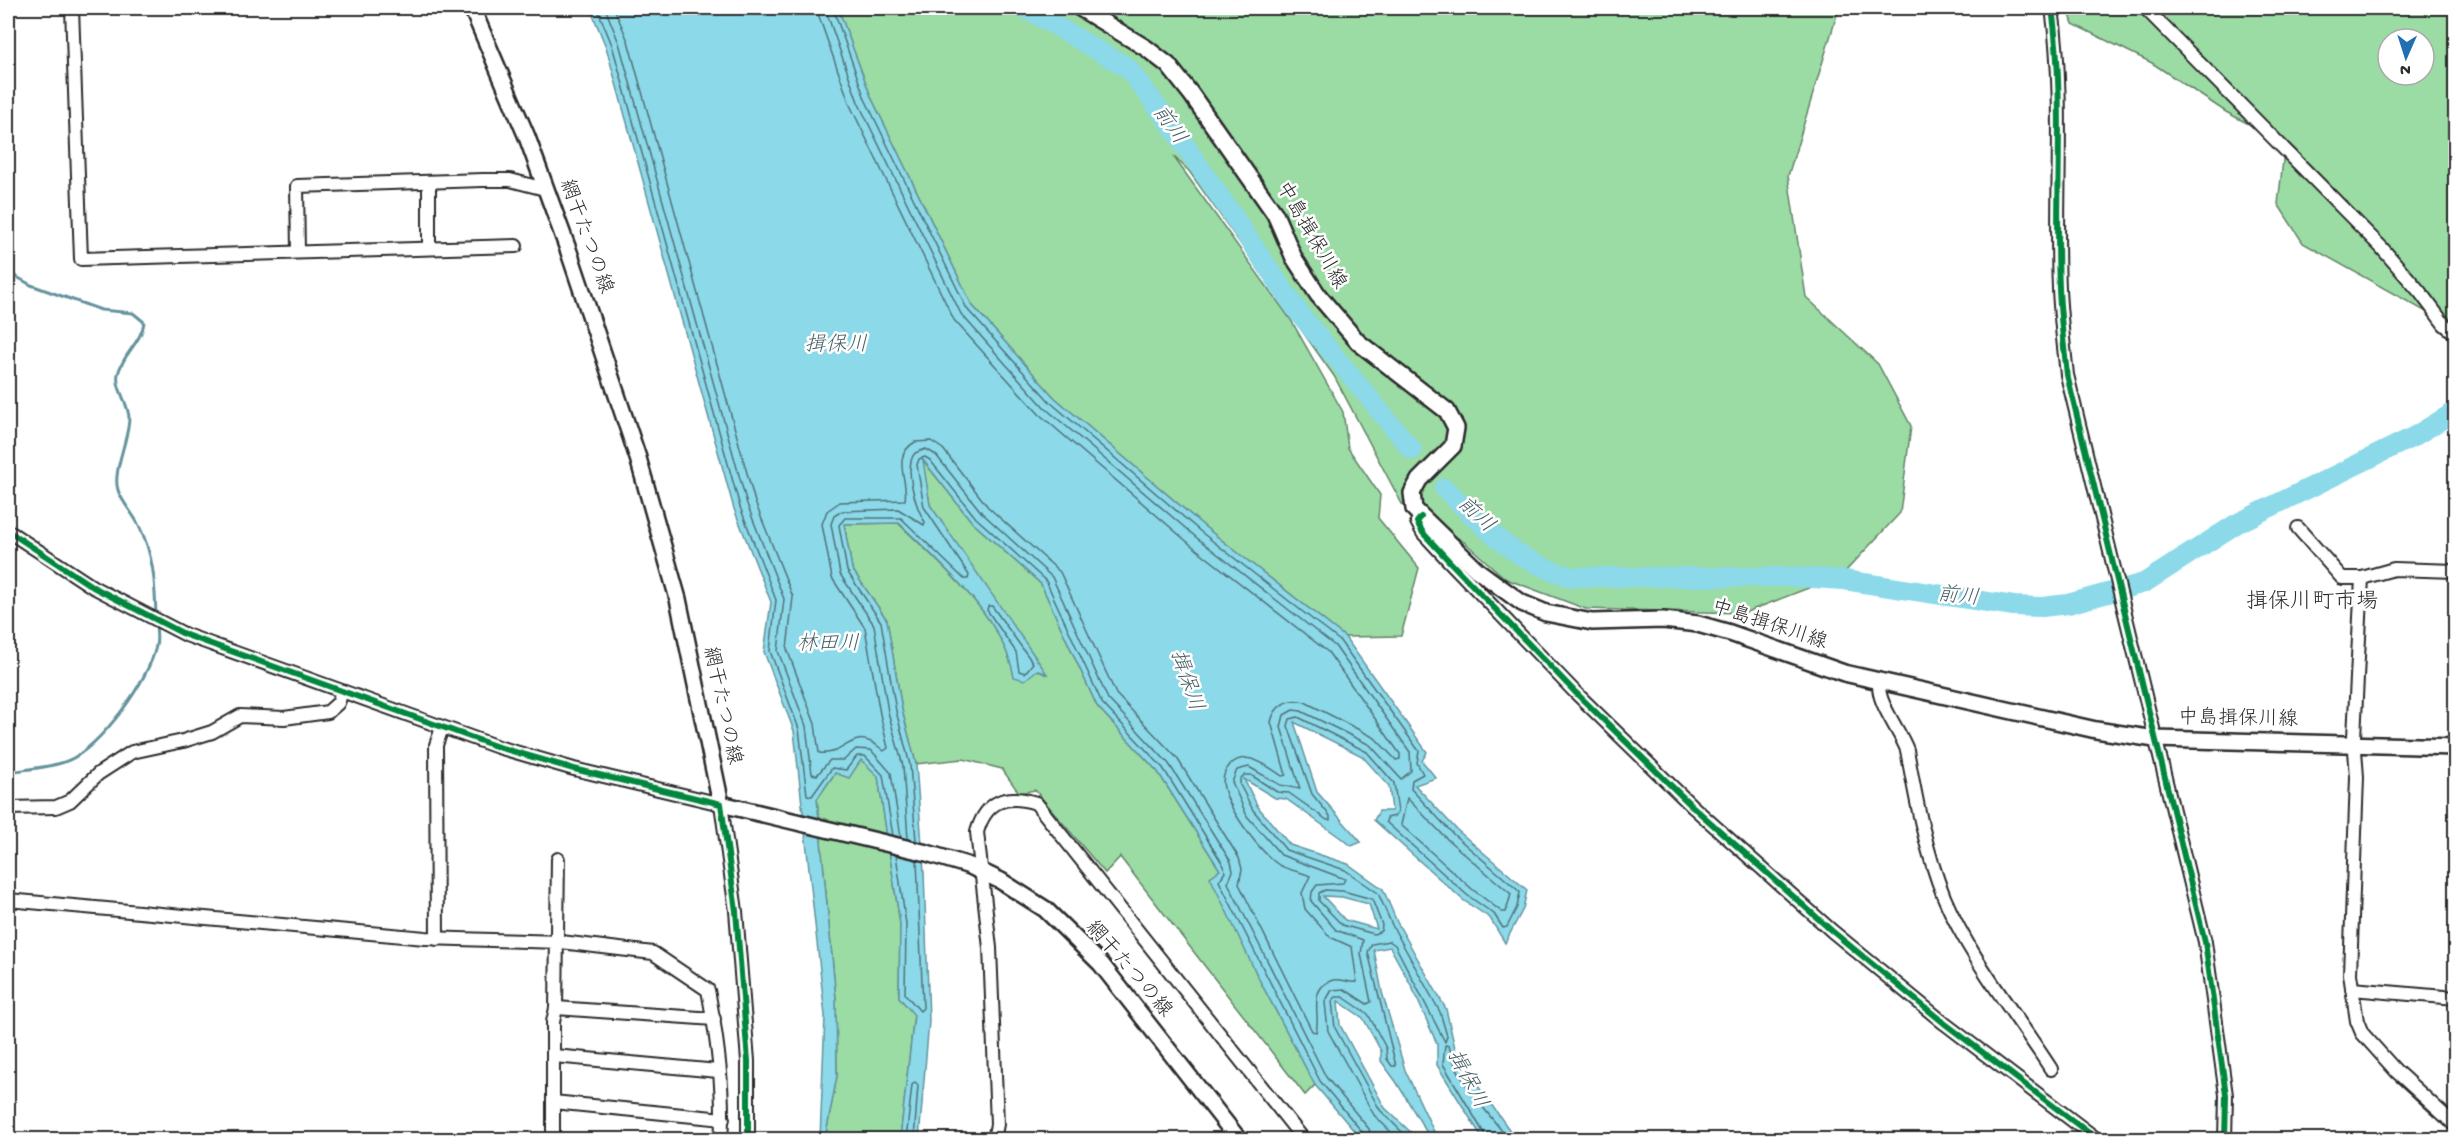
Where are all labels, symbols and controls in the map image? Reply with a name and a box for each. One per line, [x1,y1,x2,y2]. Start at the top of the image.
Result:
north arrow [2376,27,2436,87]
text: N [2399,59,2411,78]
water label: 前川 [1146,101,1191,150]
street label: 網干たつの線 [554,176,617,297]
street label: 中島揖保川線 [1270,177,1352,294]
water label: 揖保川 [805,333,868,359]
water label: 前川 [1451,492,1500,539]
water label: 前川 [1936,582,1980,613]
district label: 揖保川町市場 [2246,589,2378,616]
street label: 中島揖保川線 [1708,595,1830,655]
water label: 林田川 [797,632,860,658]
street label: 網干たつの線 [697,645,746,767]
water label: 揖保川 [1163,647,1208,715]
street label: 中島揖保川線 [2178,705,2298,733]
street label: 網干たつの線 [1080,917,1177,1023]
water label: 揖保川 [1440,1046,1493,1114]

